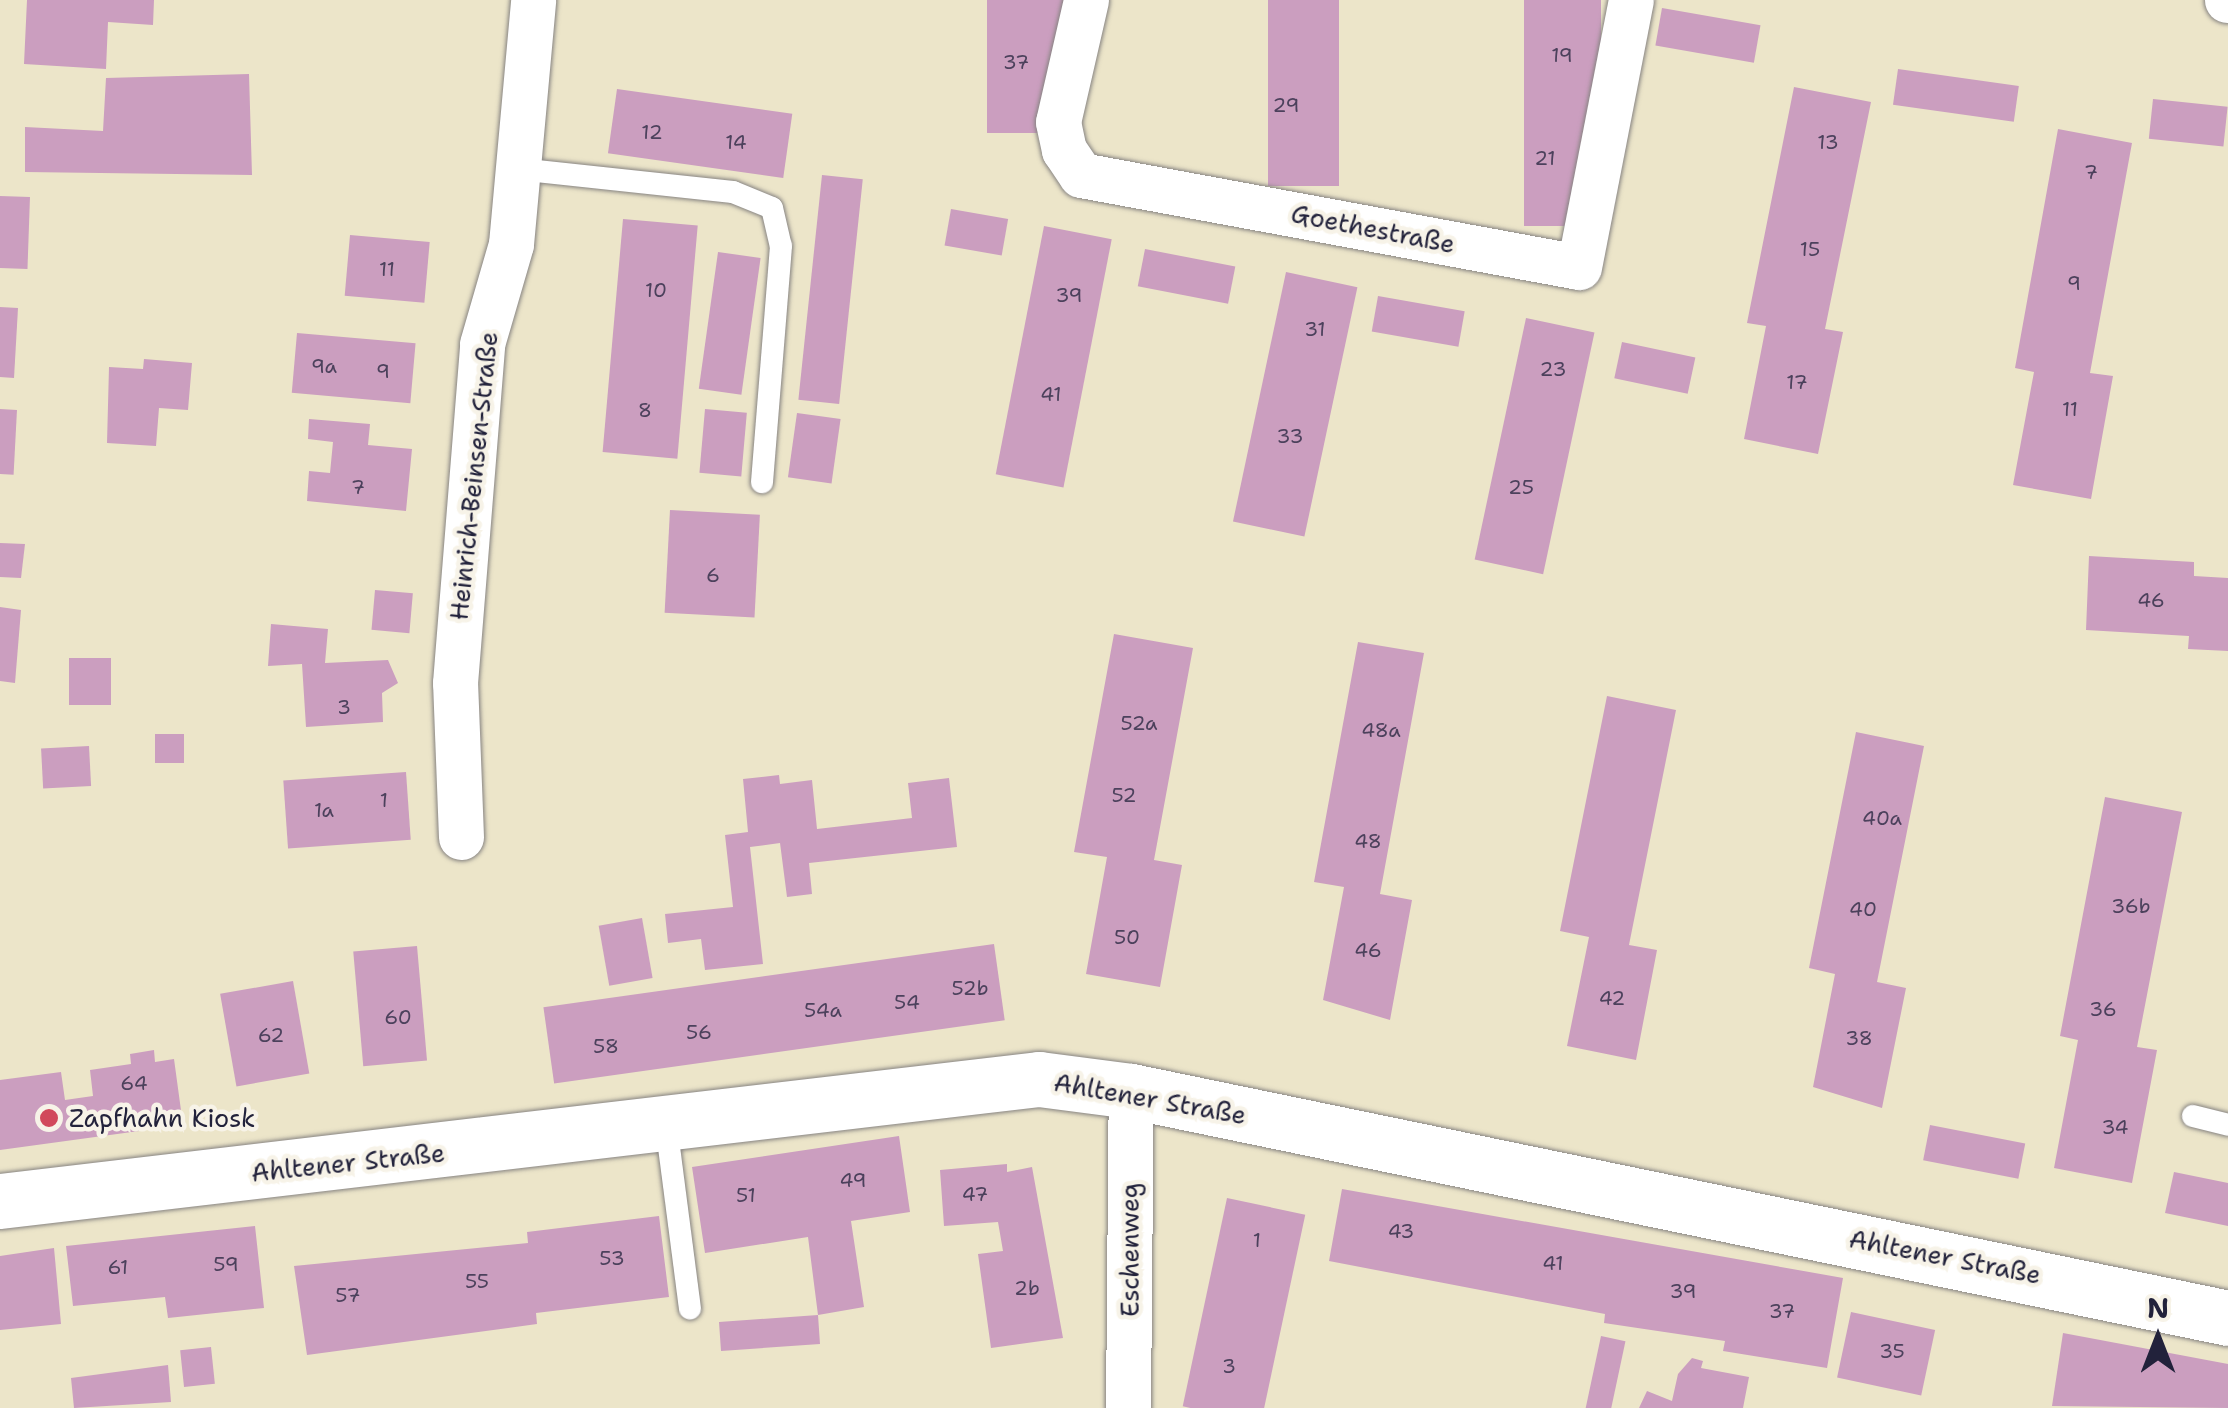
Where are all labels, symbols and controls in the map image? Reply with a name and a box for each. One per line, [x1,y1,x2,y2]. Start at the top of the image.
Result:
house number: 19 [1551,43,1573,67]
house number: 37 [1003,50,1029,74]
house number: 29 [1273,93,1299,117]
house number: 12 [641,120,663,144]
house number: 14 [725,130,747,154]
house number: 13 [1817,130,1839,154]
house number: 21 [1534,146,1556,170]
house number: 7 [2084,160,2098,184]
street label: Goethestraße [1289,198,1457,260]
house number: 15 [1800,237,1820,261]
house number: 11 [379,257,395,281]
house number: 9 [2067,271,2081,295]
house number: 10 [645,278,667,302]
house number: 39 [1056,283,1082,307]
house number: 31 [1304,317,1326,341]
street label: Heinrich-Beinsen-Straße [444,330,504,622]
house number: 9a [311,354,337,378]
house number: 23 [1540,357,1566,381]
house number: 9 [376,359,390,383]
house number: 17 [1786,370,1808,394]
house number: 41 [1040,382,1062,406]
house number: 11 [2062,397,2078,421]
house number: 8 [638,398,652,422]
house number: 33 [1277,424,1303,448]
house number: 7 [351,475,365,499]
house number: 25 [1508,475,1534,499]
house number: 6 [706,563,720,587]
house number: 46 [2137,588,2165,612]
house number: 3 [337,695,351,719]
house number: 52a [1121,711,1157,735]
house number: 48a [1361,718,1401,742]
house number: 52 [1111,783,1137,807]
house number: 1 [380,788,388,812]
house number: 1a [314,798,334,822]
house number: 40a [1862,806,1902,830]
house number: 48 [1354,829,1382,853]
house number: 36b [2111,894,2151,918]
house number: 40 [1849,897,1877,921]
house number: 50 [1114,925,1140,949]
house number: 46 [1354,938,1382,962]
house number: 52b [952,976,988,1000]
house number: 42 [1599,986,1625,1010]
house number: 54 [894,990,920,1014]
house number: 36 [2089,997,2117,1021]
house number: 54a [804,998,842,1022]
house number: 60 [384,1005,412,1029]
house number: 56 [686,1020,712,1044]
house number: 62 [258,1023,284,1047]
house number: 38 [1845,1026,1873,1050]
house number: 58 [593,1034,619,1058]
street label: Ahltener Straße [1052,1067,1248,1131]
house number: 64 [120,1071,148,1095]
place label: Zapfhahn Kiosk [69,1103,255,1133]
marker: Zapfhahn Kiosk [38,1107,60,1129]
house number: 34 [2101,1115,2129,1139]
street label: Ahltener Straße [250,1138,446,1188]
house number: 49 [839,1168,867,1192]
house number: 47 [962,1182,988,1206]
house number: 51 [736,1183,756,1207]
street label: Eschenweg [1115,1183,1145,1317]
house number: 43 [1388,1219,1414,1243]
street label: Ahltener Straße [1847,1224,2043,1290]
house number: 1 [1253,1228,1261,1252]
house number: 53 [599,1246,625,1270]
house number: 41 [1542,1251,1564,1275]
house number: 59 [213,1252,239,1276]
house number: 61 [108,1255,128,1279]
house number: 55 [465,1269,489,1293]
house number: 2b [1014,1276,1040,1300]
house number: 39 [1670,1279,1696,1303]
house number: 57 [335,1283,361,1307]
north arrow [2108,1288,2208,1388]
text: N [2147,1289,2169,1327]
house number: 37 [1769,1299,1795,1323]
house number: 35 [1879,1339,1905,1363]
house number: 3 [1222,1354,1236,1378]

